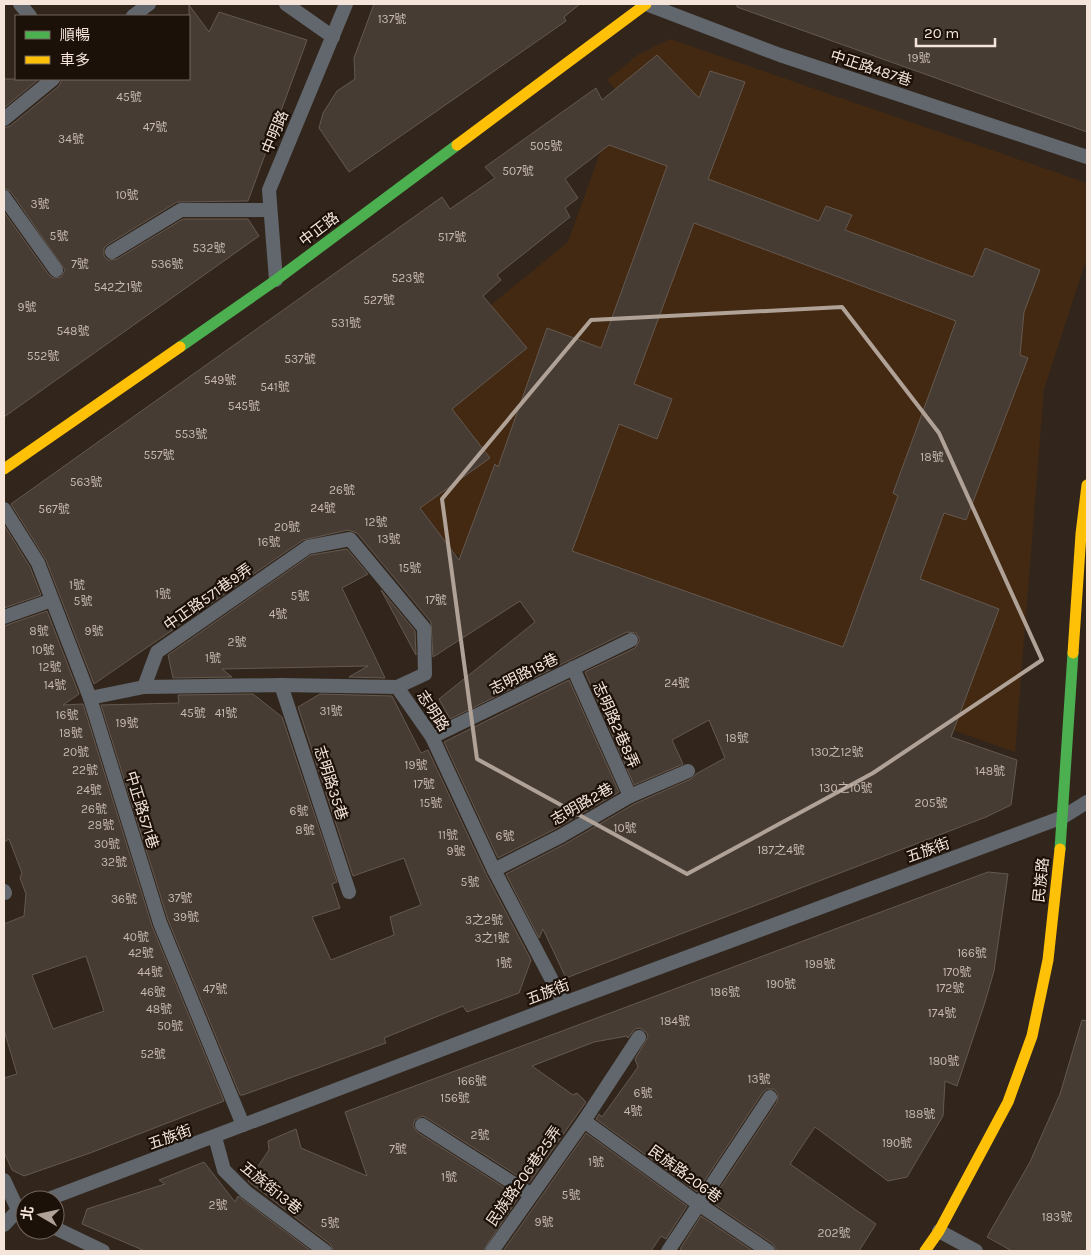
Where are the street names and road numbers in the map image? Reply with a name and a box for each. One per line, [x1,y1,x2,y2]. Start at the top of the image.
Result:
street label: 中正路487巷 [828,46,914,90]
street label: 中明路 [258,108,292,156]
street label: 中正路 [296,208,342,250]
street label: 中正路571巷9弄 [160,560,256,634]
street label: 志明路18巷 [487,650,561,698]
street label: 志明路2巷8弄 [589,679,643,771]
street label: 志明路 [413,687,453,735]
street label: 志明路35巷 [310,743,352,823]
street label: 中正路571巷 [122,769,162,851]
street label: 志明路2巷 [548,779,616,829]
street label: 五族街 [904,834,952,866]
street label: 民族路 [1030,857,1052,903]
street label: 五族街 [524,976,572,1008]
street label: 五族街 [146,1121,194,1153]
street label: 民族路206巷25弄 [483,1122,565,1230]
street label: 民族路206巷 [645,1141,725,1207]
street label: 五族街13巷 [237,1158,305,1218]

